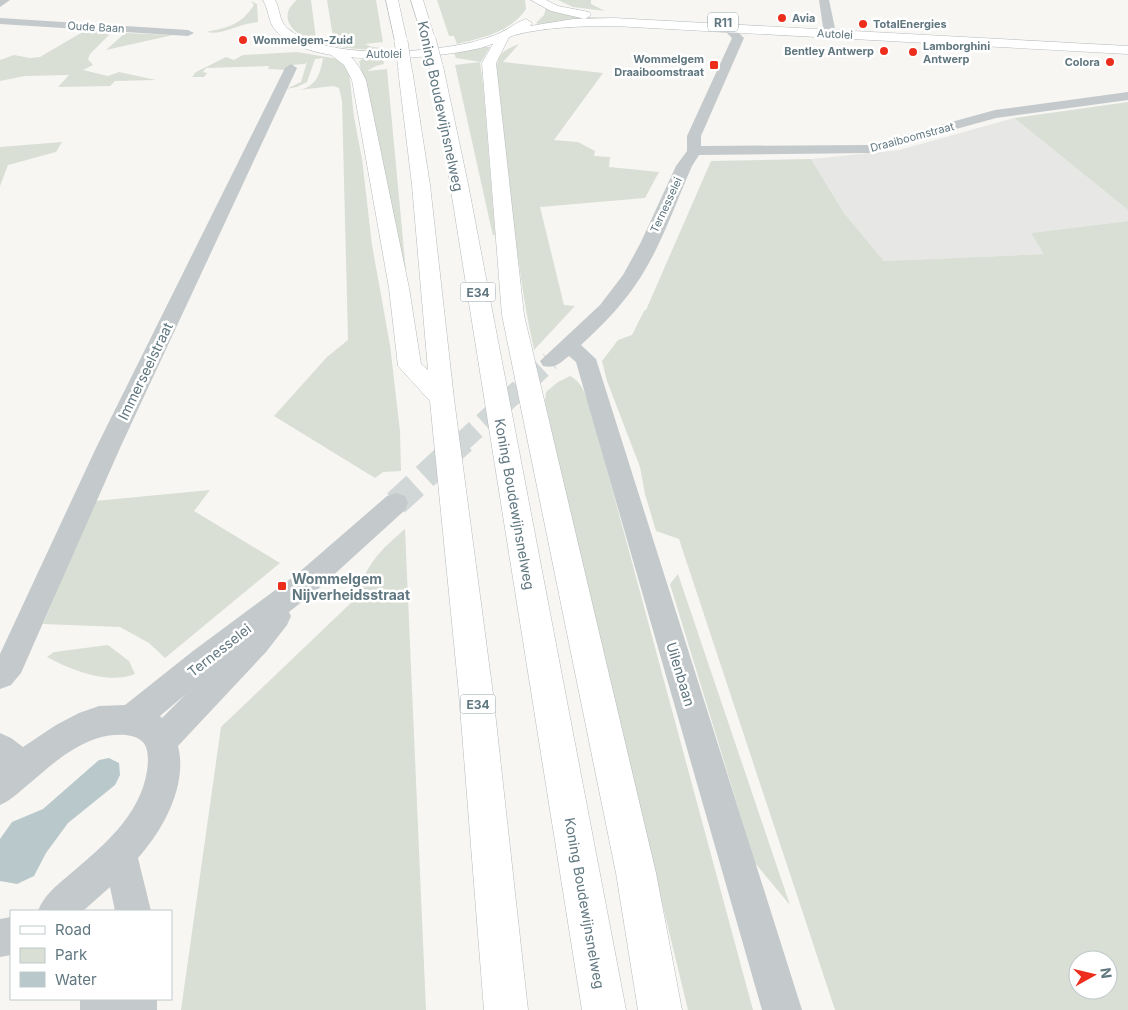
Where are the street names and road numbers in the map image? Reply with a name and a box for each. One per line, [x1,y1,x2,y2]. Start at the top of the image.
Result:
road number: R11 [708,13,738,32]
street label: Oude Baan [67,19,125,35]
street label: Koning Boudewijnsnelweg [415,19,467,193]
street label: Autolei [817,26,853,42]
street label: Autolei [366,47,402,61]
street label: Draaiboomstraat [869,119,956,155]
street label: Ternesselei [647,175,685,235]
road number: E34 [460,282,496,302]
street label: Immerseelstraat [114,319,176,423]
street label: Koning Boudewijnsnelweg [492,417,538,591]
street label: Ternesselei [184,620,254,680]
street label: Uilenbaan [663,640,699,708]
road number: E34 [460,694,496,714]
street label: Koning Boudewijnsnelweg [562,816,608,990]

